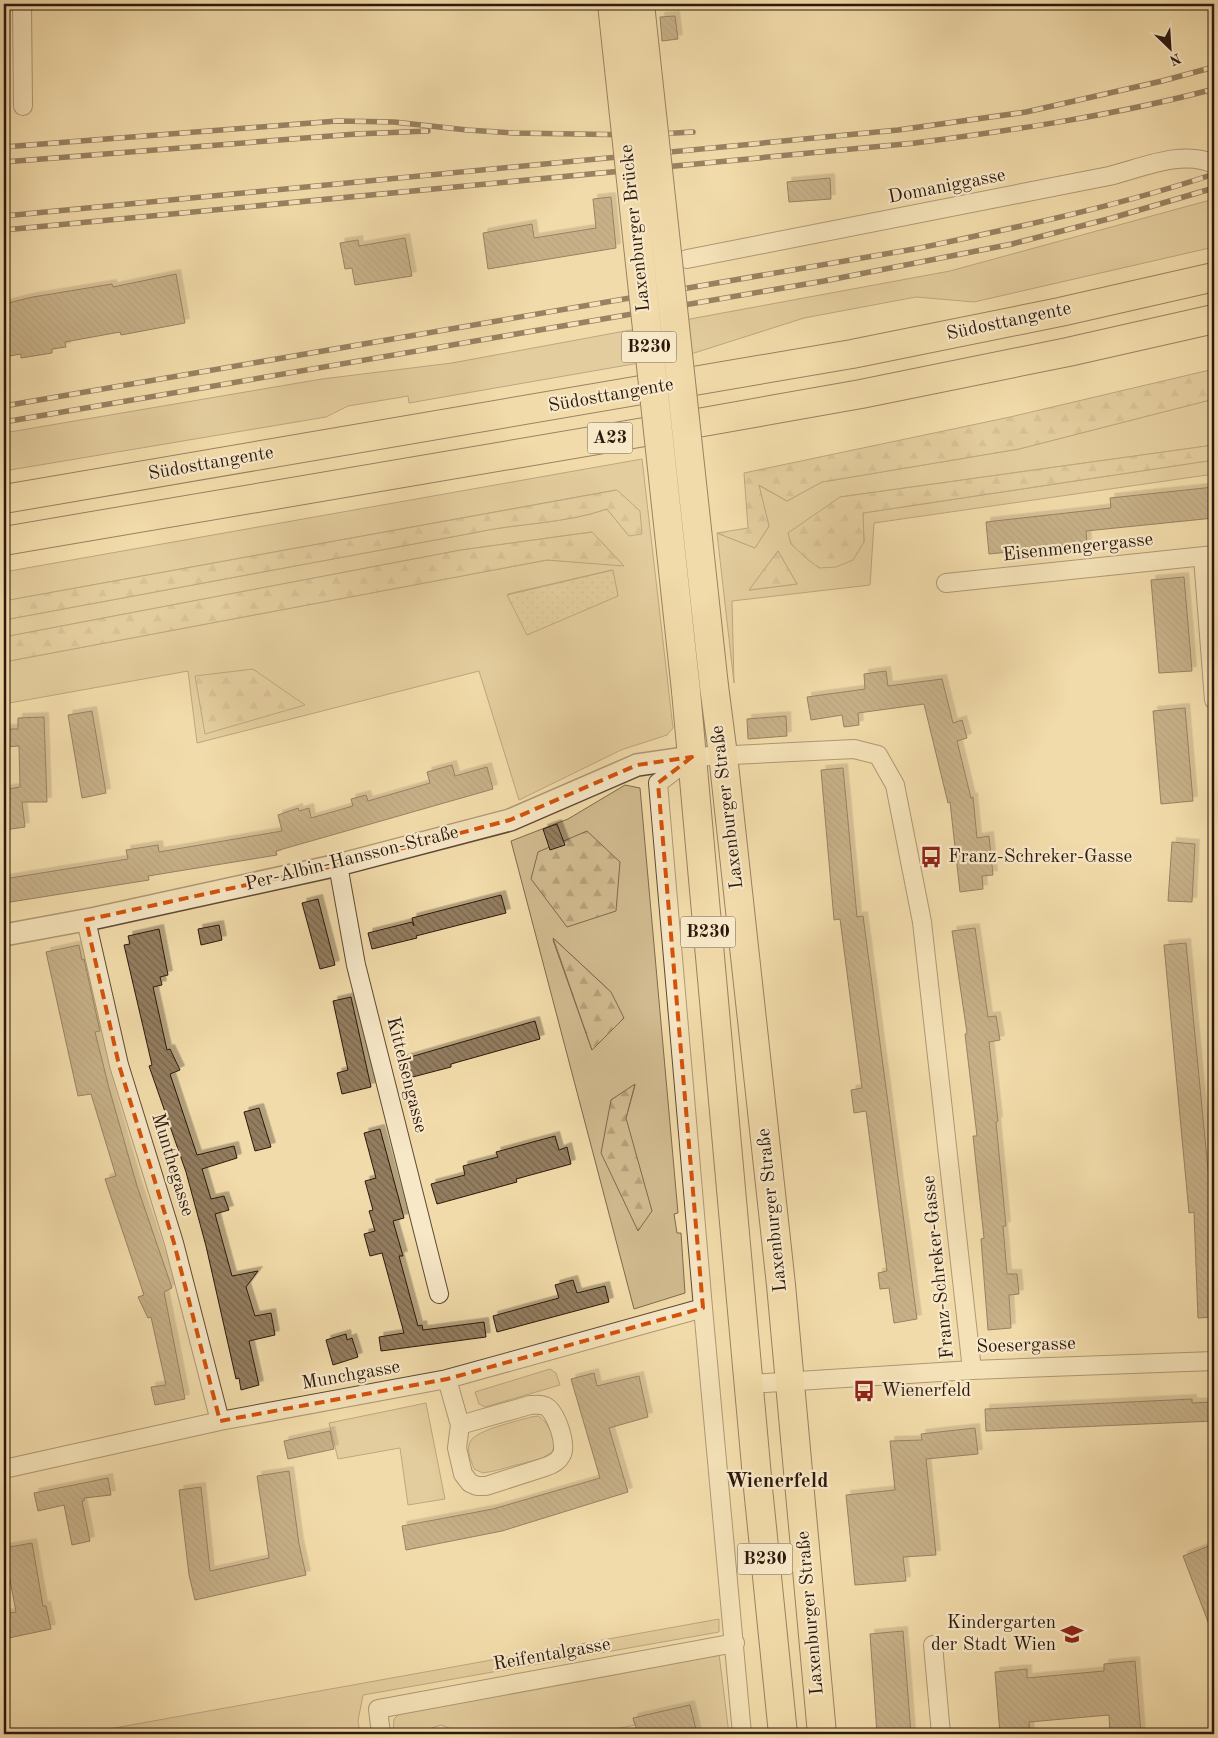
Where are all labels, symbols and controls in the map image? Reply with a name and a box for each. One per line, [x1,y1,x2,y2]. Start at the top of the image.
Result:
north arrow [1146,22,1196,72]
text: N [1167,50,1183,68]
street label: Laxenburger Brücke [618,143,654,313]
street label: Domaniggasse [887,166,1007,208]
street label: Südosttangente [945,299,1073,345]
road number: B230 [622,332,676,362]
street label: Südosttangente [547,376,675,416]
road number: A23 [588,422,632,453]
street label: Südosttangente [147,444,275,484]
street label: Eisenmengergasse [1002,531,1154,565]
street label: Laxenburger Straße [709,724,747,890]
street label: Per-Albin-Hansson-Straße [243,823,461,895]
bus stop icon: Franz-Schreker-Gasse [918,844,944,870]
place label: Franz-Schreker-Gasse [948,848,1132,867]
road number: B230 [680,916,736,948]
street label: Kittelsengasse [382,1015,430,1135]
street label: Munthegasse [147,1111,197,1219]
street label: Laxenburger Straße [755,1127,791,1293]
street label: Franz-Schreker-Gasse [920,1174,958,1360]
street label: Soesergasse [976,1335,1076,1357]
street label: Munchgasse [300,1358,402,1394]
bus stop icon: Wienerfeld [851,1378,877,1404]
place label: Wienerfeld [881,1382,971,1401]
district label: Wienerfeld [725,1471,829,1492]
street label: Laxenburger Straße [794,1530,828,1696]
road number: B230 [738,1544,792,1575]
place label: Kindergarten der Stadt Wien [931,1614,1056,1655]
school or university icon: Kindergarten der Stadt Wien [1059,1621,1085,1647]
street label: Reifentalgasse [492,1635,612,1675]

